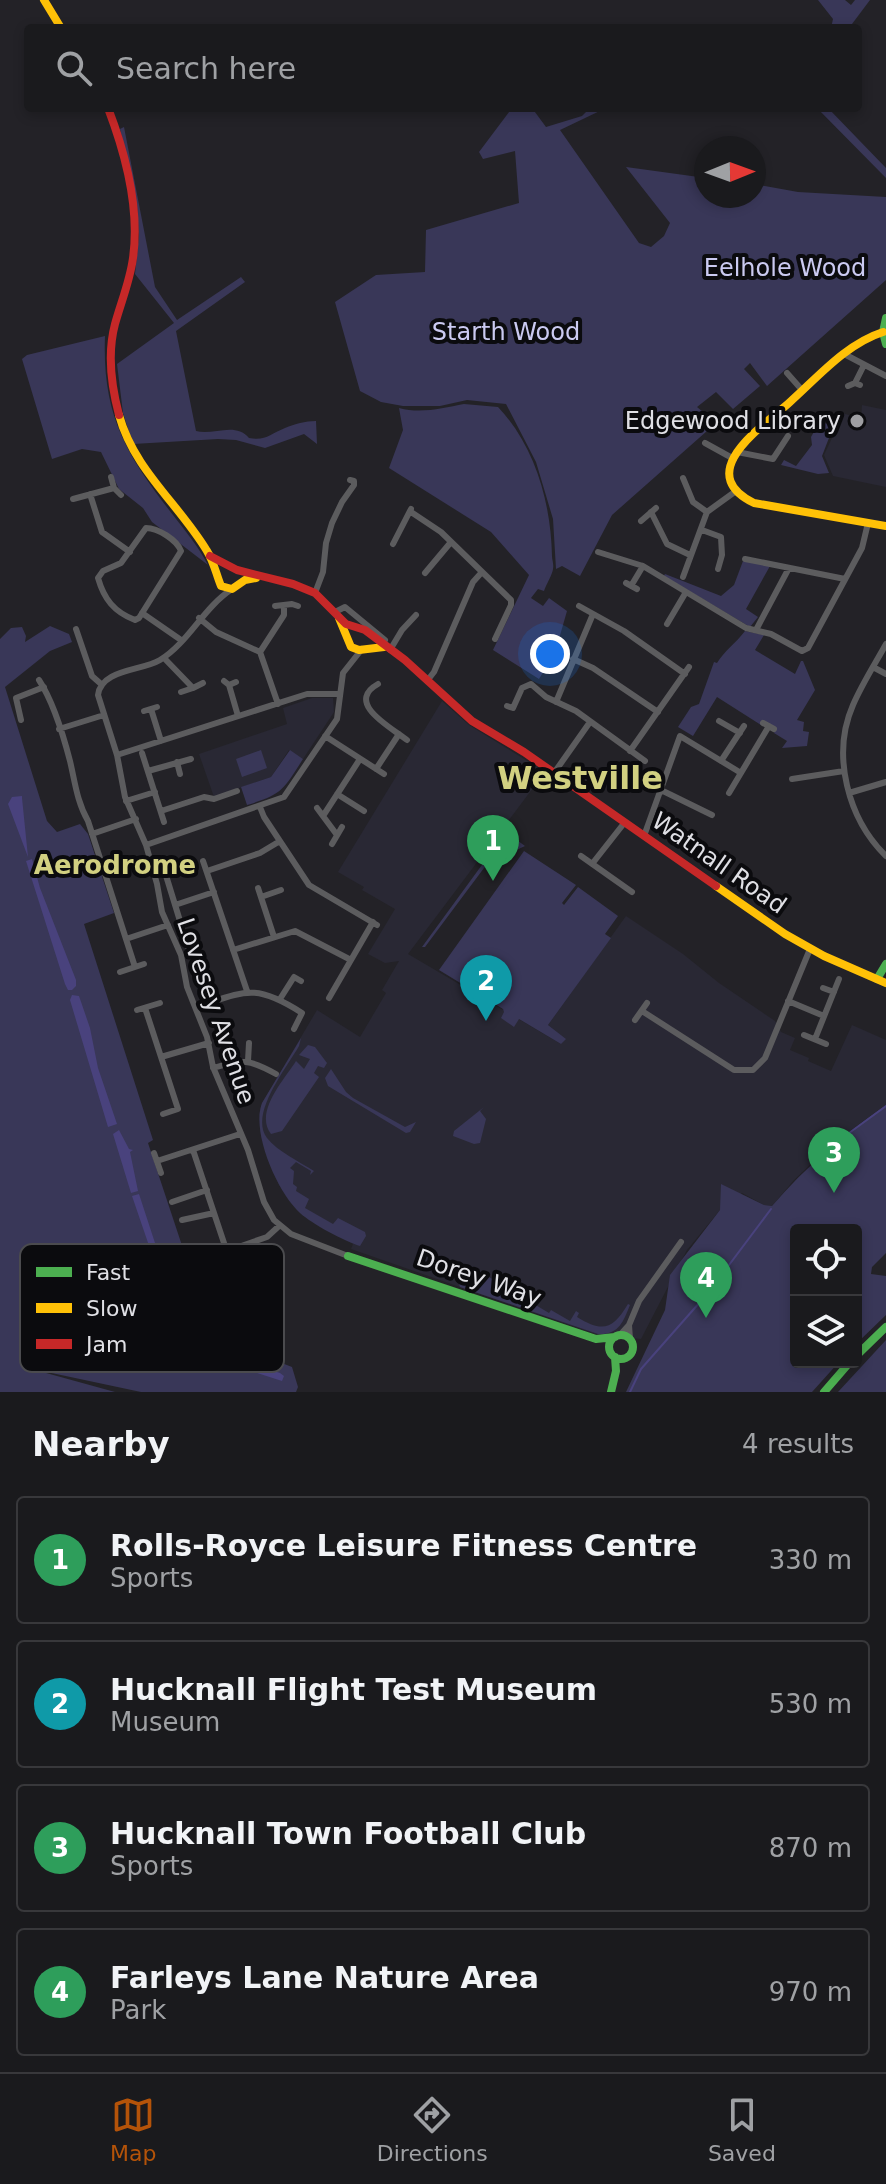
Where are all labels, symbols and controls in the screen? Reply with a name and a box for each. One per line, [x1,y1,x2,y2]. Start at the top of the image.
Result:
search box [24,24,862,112]
icon: search [52,46,96,90]
text: Search here [116,51,296,86]
north arrow [694,136,766,208]
park label: Eelhole Wood [704,254,866,282]
park label: Starth Wood [432,318,580,346]
place label: Edgewood Library [625,407,841,435]
marker: Edgewood Library [848,412,866,430]
your location [530,634,570,674]
district label: Westville [497,759,663,797]
street label: Watnall Road [646,806,792,920]
pin: 1 [467,815,519,881]
district label: Aerodrome [34,850,196,880]
street label: Lovesey Avenue [171,914,261,1108]
pin: 2 [460,955,512,1021]
pin: 3 [808,1127,860,1193]
map controls [790,1224,862,1368]
button: locate [790,1224,862,1296]
legend [20,1244,284,1372]
street label: Dorey Way [413,1244,545,1312]
pin: 4 [680,1252,732,1318]
text: Fast [86,1260,131,1285]
text: Slow [86,1296,138,1321]
button: layers [790,1296,862,1368]
text: Jam [84,1332,127,1357]
text: Nearby [32,1424,170,1464]
text: 4 results [742,1429,854,1459]
text: Rolls-Royce Leisure Fitness Centre [110,1528,697,1563]
text: 1 [51,1545,69,1575]
text: 330 m [769,1545,852,1575]
text: Sports [110,1563,193,1593]
text: Hucknall Flight Test Museum [110,1672,597,1707]
text: 2 [51,1689,69,1719]
text: 530 m [769,1689,852,1719]
text: Museum [110,1707,220,1737]
text: Hucknall Town Football Club [110,1816,586,1851]
text: 3 [51,1833,69,1863]
text: 870 m [769,1833,852,1863]
text: Sports [110,1851,193,1881]
text: Farleys Lane Nature Area [110,1960,539,1995]
text: 4 [51,1977,69,2007]
text: 970 m [769,1977,852,2007]
text: Park [110,1995,166,2025]
tab: Map [110,2093,157,2166]
tab: Directions [377,2093,488,2166]
tab: Saved [708,2093,776,2166]

